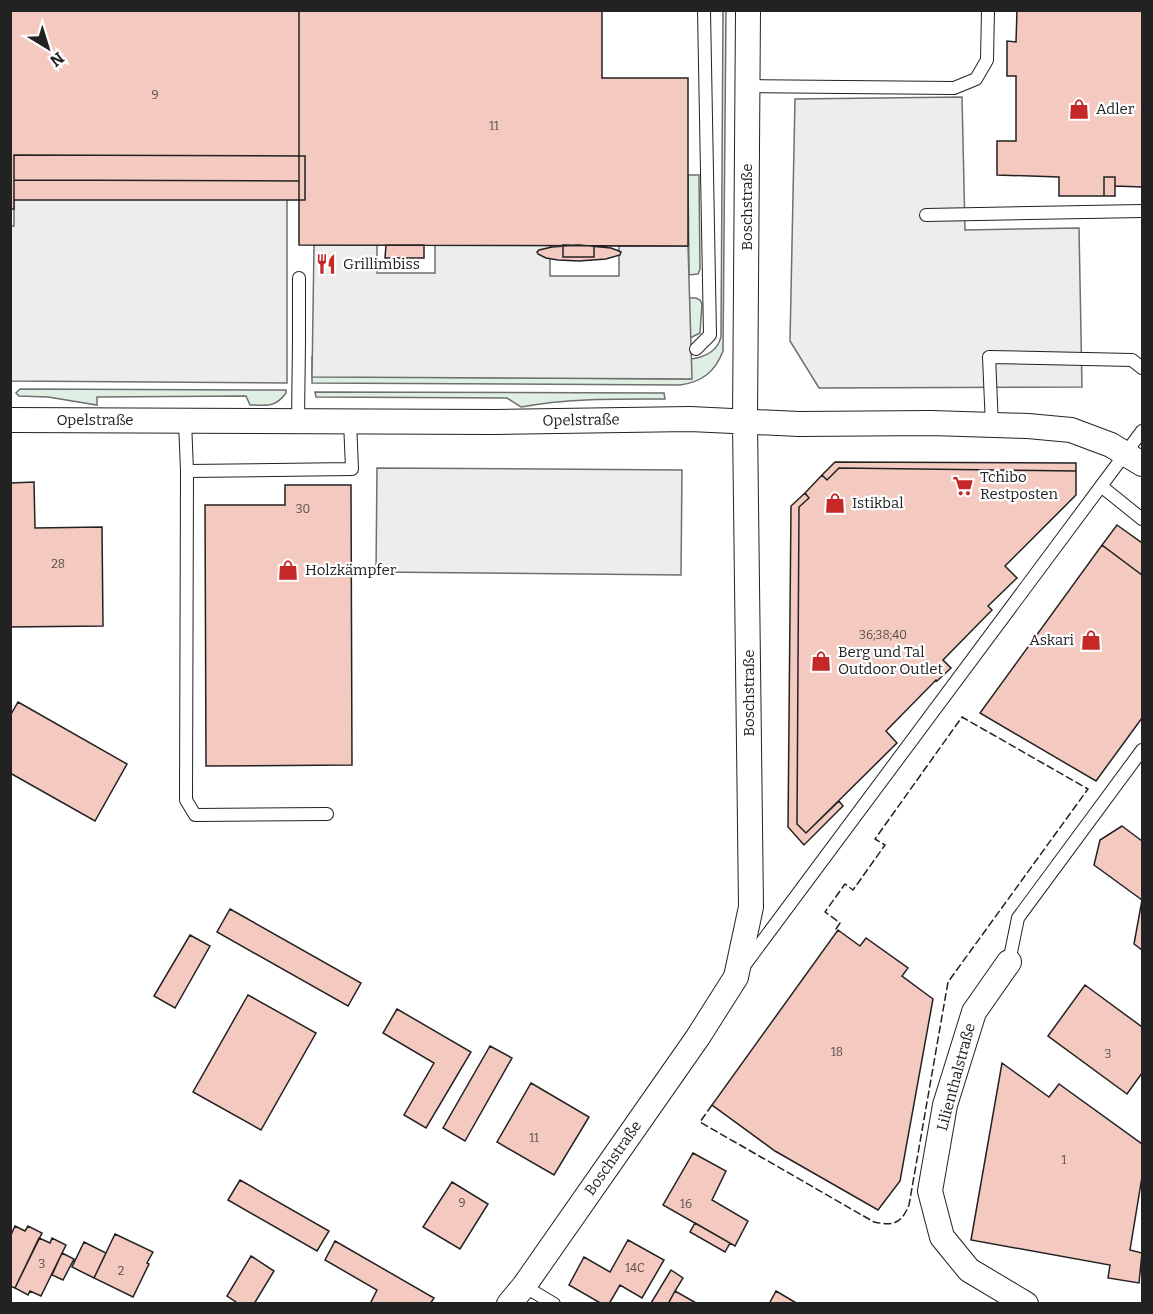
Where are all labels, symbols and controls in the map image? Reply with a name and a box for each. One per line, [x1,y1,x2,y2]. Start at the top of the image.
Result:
north arrow [18,18,78,78]
text: N [46,48,68,71]
house number: 9 [151,88,159,102]
shop icon: Adler [1067,97,1091,121]
place label: Adler [1096,100,1135,118]
house number: 11 [489,119,499,133]
street label: Boschstraße [738,164,756,250]
restaurant icon: Grillimbiss [314,252,338,276]
place label: Grillimbiss [343,255,420,273]
street label: Opelstraße [542,410,620,430]
street label: Opelstraße [56,411,134,429]
place label: Tchibo Restposten [980,468,1059,503]
supermarket icon: Tchibo Restposten [951,474,975,498]
shop icon: Istikbal [823,491,847,515]
place label: Istikbal [852,494,904,512]
house number: 30 [296,502,310,516]
house number: 28 [51,557,65,571]
shop icon: Holzkämpfer [276,558,300,582]
place label: Holzkämpfer [305,561,397,579]
house number: 36;38;40 [859,628,907,642]
shop icon: Askari [1079,628,1103,652]
place label: Askari [1029,631,1075,649]
place label: Berg und Tal Outdoor Outlet [838,643,943,678]
shop icon: Berg und Tal Outdoor Outlet [809,649,833,673]
street label: Boschstraße [740,650,758,736]
street label: Lilienthalstraße [933,1021,979,1133]
house number: 18 [831,1045,843,1059]
house number: 3 [1105,1047,1112,1061]
street label: Boschstraße [581,1117,645,1199]
house number: 11 [529,1131,539,1145]
house number: 1 [1062,1153,1067,1167]
house number: 9 [458,1196,466,1210]
house number: 16 [680,1197,692,1211]
house number: 3 [39,1257,46,1271]
house number: 14C [625,1261,645,1275]
house number: 2 [118,1264,124,1278]

